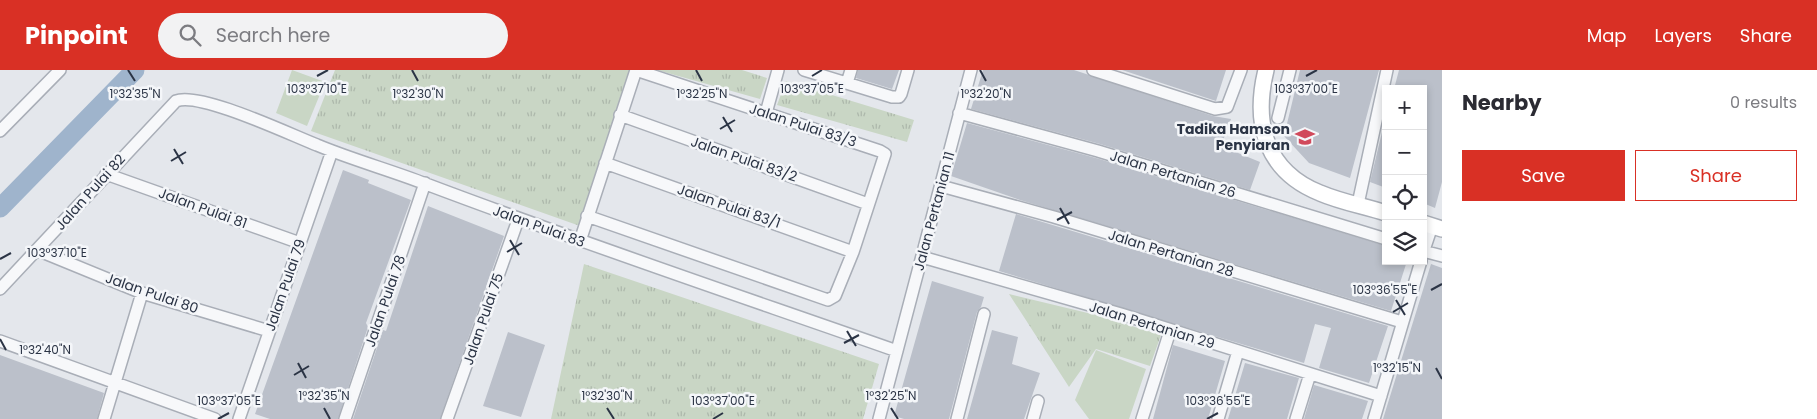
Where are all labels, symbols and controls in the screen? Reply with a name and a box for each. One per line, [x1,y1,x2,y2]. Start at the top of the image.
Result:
search box [158,13,508,58]
text: Pinpoint [25,19,128,52]
icon: search [176,21,204,49]
text: Search here [216,22,330,49]
text: Map [1587,23,1627,48]
text: Layers [1655,23,1712,48]
text: Share [1740,23,1792,48]
text: 103°37'10"E [287,80,347,97]
text: 103°37'05"E [780,80,844,97]
text: 103°37'00"E [1274,80,1338,97]
text: 1°32'35"N [109,85,161,102]
text: 1°32'30"N [392,85,444,102]
text: 1°32'25"N [676,85,728,102]
text: 1°32'20"N [960,85,1012,102]
map controls [1382,85,1427,265]
button: + [1382,85,1427,130]
text: Nearby [1462,88,1542,117]
text: 0 results [1730,91,1797,114]
street label: Jalan Pulai 83/3 [747,98,859,152]
place label: Tadika Hamson Penyiaran [1177,119,1290,155]
school or university icon: Tadika Hamson Penyiaran [1294,126,1316,148]
button: − [1382,130,1427,175]
street label: Jalan Pulai 83/2 [688,131,800,187]
street label: Jalan Pertanian 26 [1108,145,1238,203]
street label: Jalan Pulai 82 [50,149,130,235]
street label: Jalan Pertanian 11 [908,149,960,273]
button: Save [1462,150,1625,201]
button: Share [1635,150,1797,201]
button: locate [1382,175,1427,220]
street label: Jalan Pulai 83/1 [675,179,783,233]
street label: Jalan Pulai 81 [156,183,250,233]
street label: Jalan Pulai 83 [490,200,588,252]
button: layers [1382,220,1427,265]
street label: Jalan Pertanian 28 [1106,224,1236,282]
street label: Jalan Pulai 79 [260,236,310,334]
text: 103°37'10"E [27,244,87,261]
street label: Jalan Pulai 78 [360,252,410,350]
street label: Jalan Pulai 80 [103,268,201,318]
street label: Jalan Pulai 75 [458,270,508,368]
text: 103°36'55"E [1353,281,1417,298]
street label: Jalan Pertanian 29 [1087,296,1217,354]
text: 1°32'40"N [19,341,71,358]
text: 1°32'15"N [1373,359,1421,376]
text: 1°32'35"N [298,387,350,404]
text: 1°32'30"N [581,387,633,404]
text: 1°32'25"N [865,387,917,404]
text: 103°37'05"E [197,392,261,409]
text: 103°37'00"E [691,392,755,409]
text: 103°36'55"E [1186,392,1250,409]

